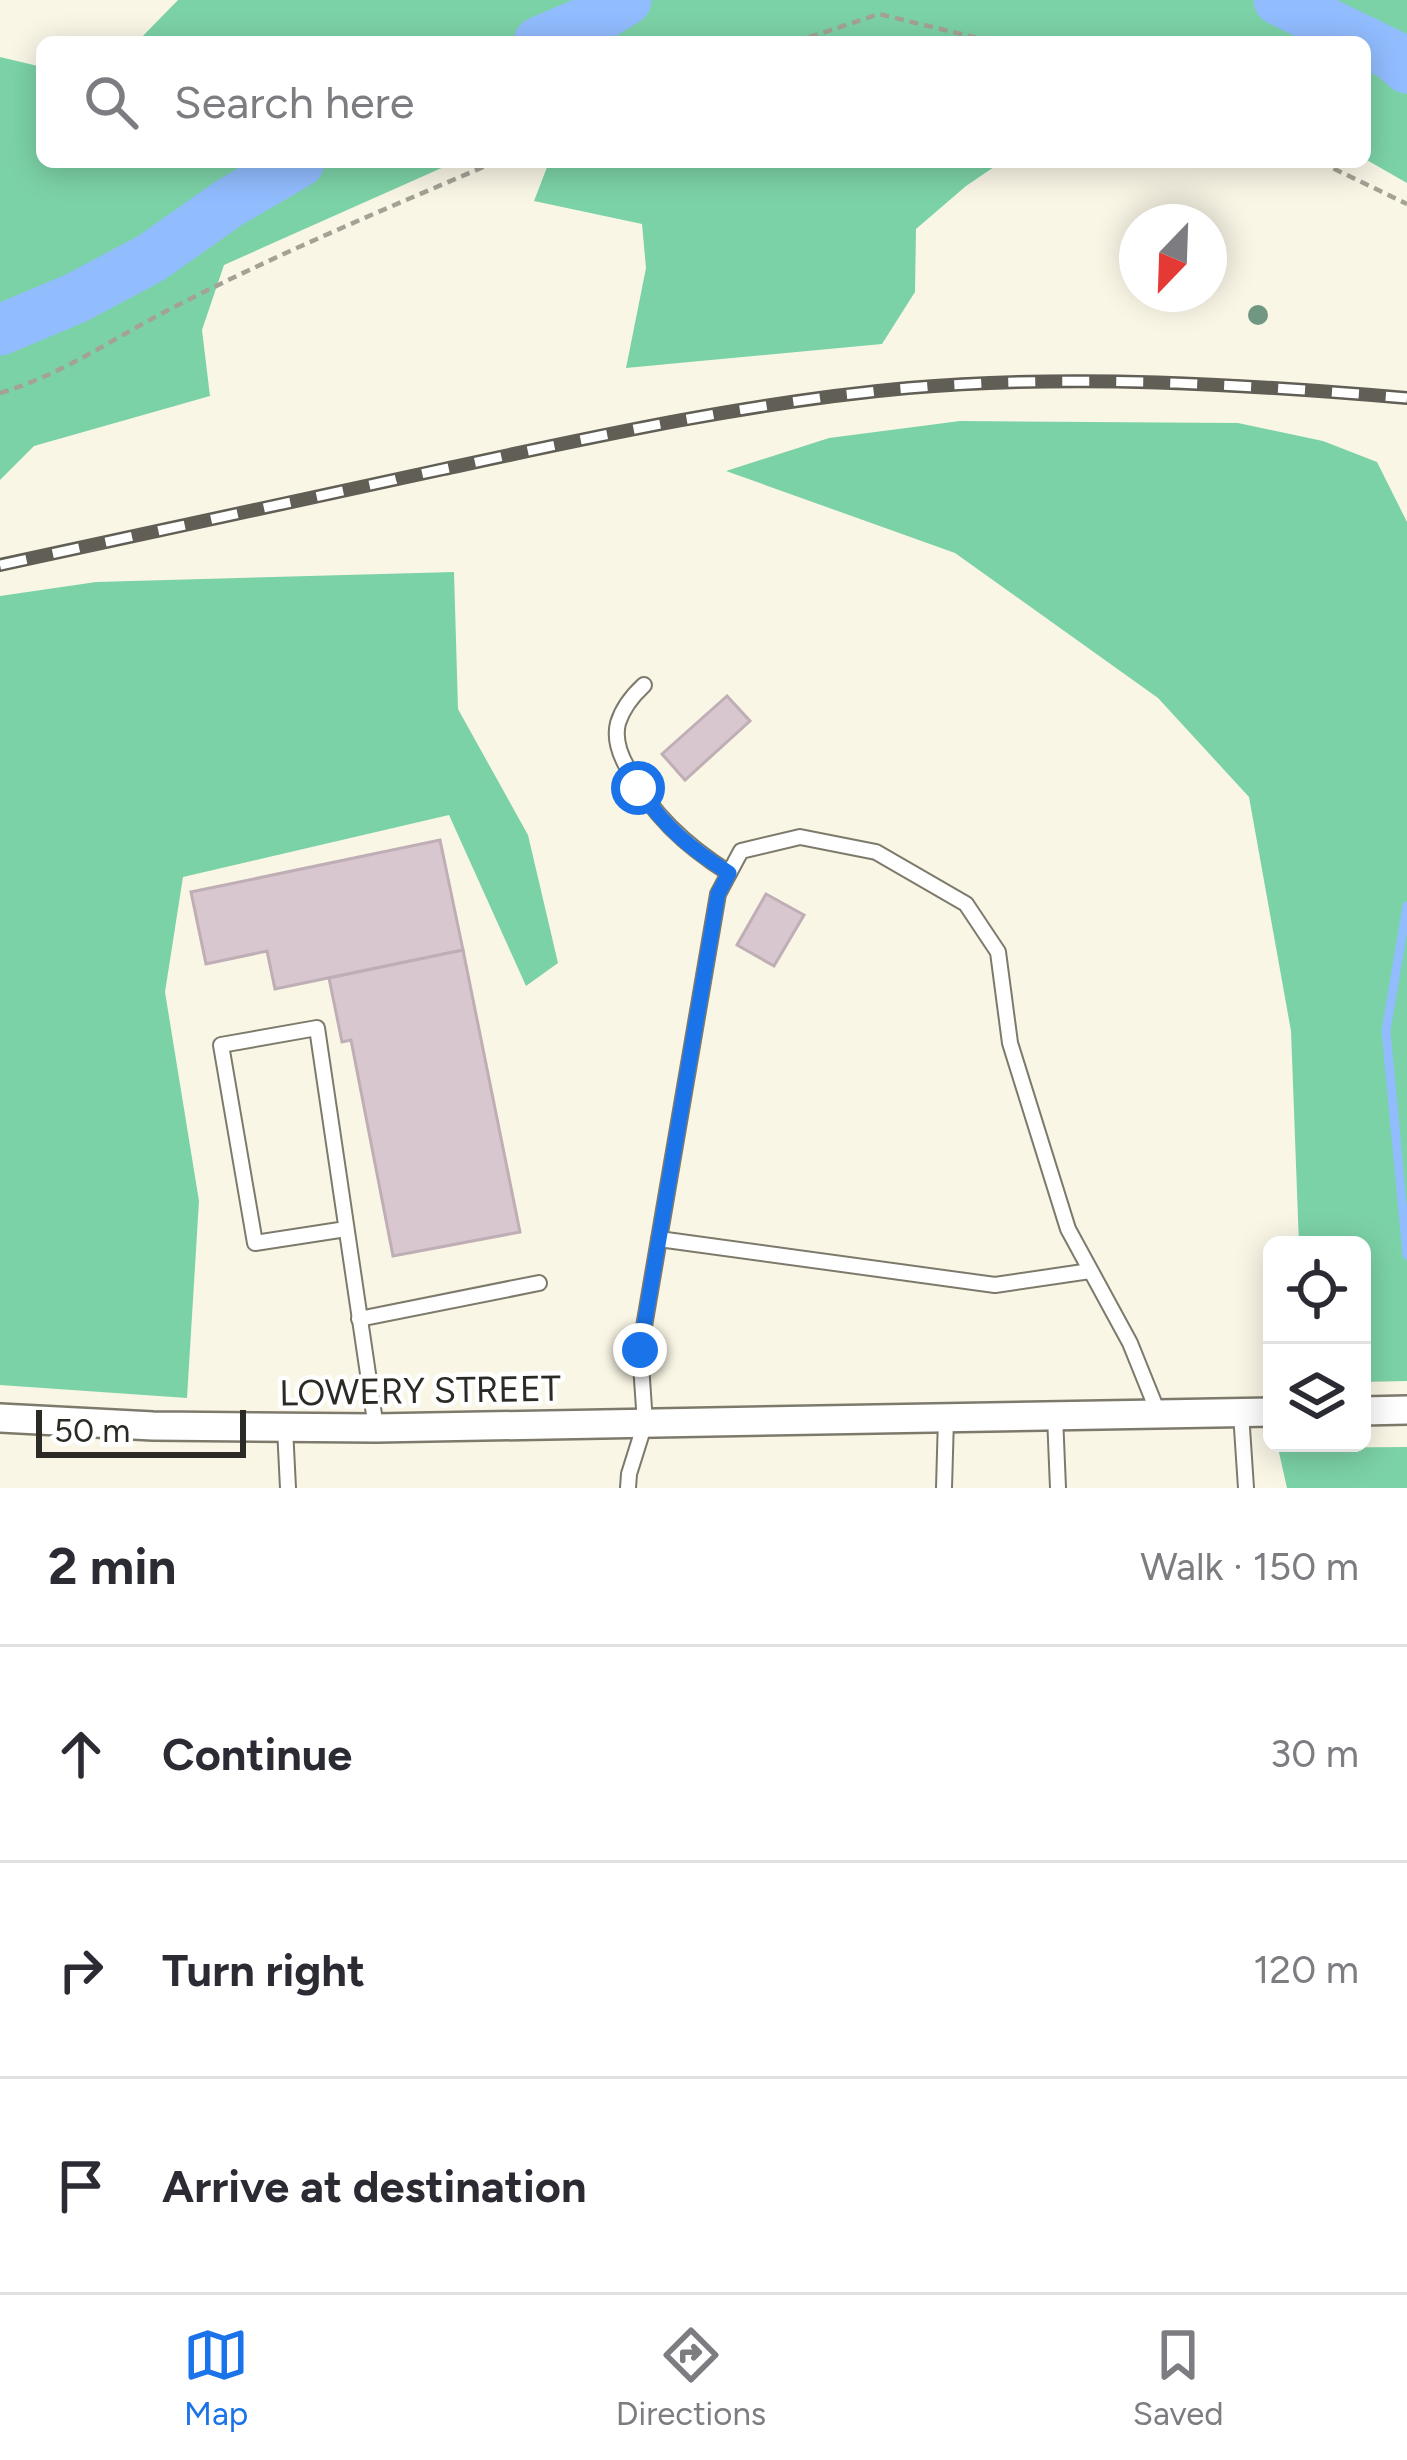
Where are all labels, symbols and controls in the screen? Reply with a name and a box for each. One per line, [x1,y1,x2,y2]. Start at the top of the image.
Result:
search box [36,36,1371,168]
icon: search [78,69,144,135]
text: Search here [174,75,414,129]
north arrow [1119,204,1227,312]
route start [611,761,665,815]
map controls [1263,1236,1371,1452]
button: locate [1263,1236,1371,1344]
route end [613,1323,667,1377]
button: layers [1263,1344,1371,1452]
street label: LOWERY STREET [279,1367,561,1414]
scale bar [36,1404,246,1457]
text: 50 m [54,1411,130,1450]
text: 2 min [48,1536,176,1597]
text: Walk · 150 m [1140,1543,1359,1590]
icon: ahead [48,1721,114,1787]
text: Continue [162,1727,352,1781]
text: 30 m [1270,1730,1359,1777]
icon: right [48,1937,114,2003]
text: Turn right [162,1943,365,1997]
text: 120 m [1253,1946,1359,1993]
icon: arrive [48,2153,114,2219]
text: Arrive at destination [162,2159,586,2213]
tab: Map [183,2322,249,2433]
tab: Directions [616,2322,766,2433]
tab: Saved [1133,2322,1224,2433]

